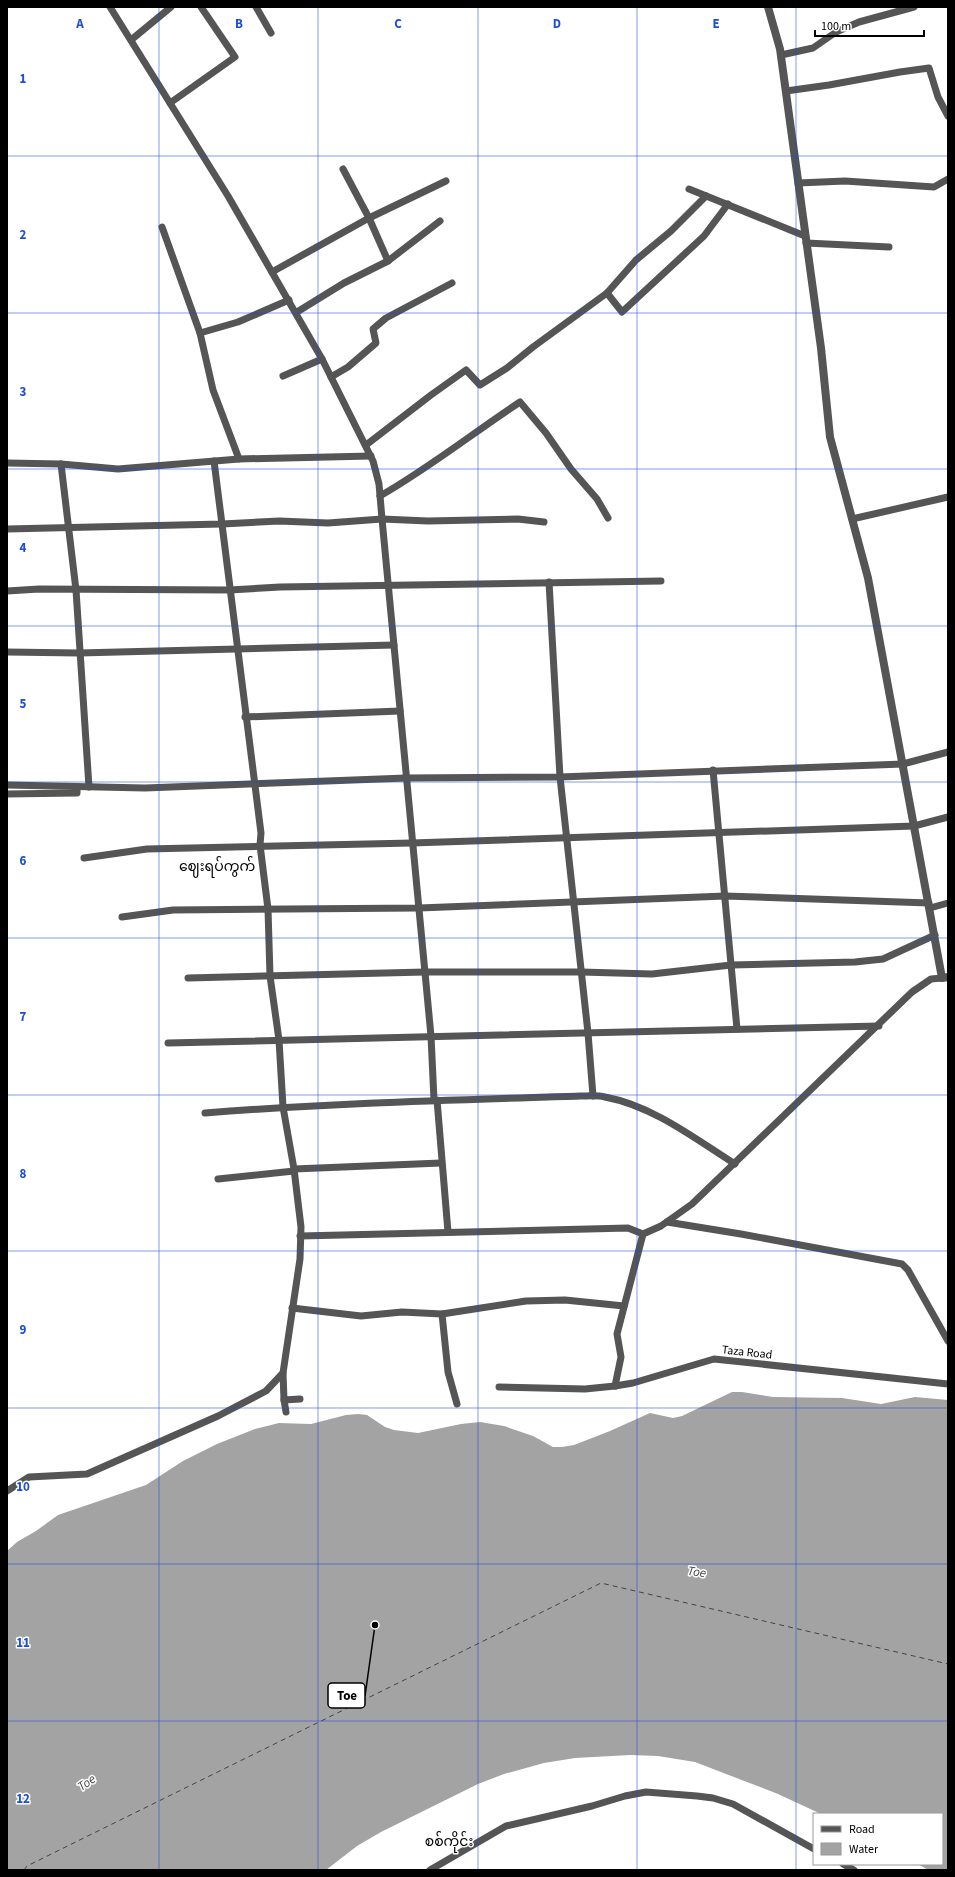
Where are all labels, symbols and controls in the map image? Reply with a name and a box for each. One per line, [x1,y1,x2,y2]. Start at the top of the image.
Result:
scale bar [815,12,924,38]
text: A [75,15,84,33]
text: B [235,15,243,33]
text: C [394,15,402,33]
text: D [553,15,561,33]
text: E [712,15,720,33]
text: 100 m [821,18,851,35]
text: 1 [20,70,27,88]
text: 2 [20,226,27,244]
text: 3 [20,383,27,401]
text: 4 [20,539,27,557]
text: 5 [20,695,27,713]
text: 6 [20,852,27,870]
district label: ဈေးရပ်ကွက် [179,856,255,878]
text: 7 [20,1008,27,1026]
text: 8 [20,1165,27,1183]
text: 9 [20,1321,27,1339]
street label: Taza Road [721,1341,773,1364]
text: 10 [16,1478,30,1496]
water label: Toe [686,1562,707,1582]
text: 11 [16,1634,30,1652]
callout: Toe [328,1683,365,1708]
text: Toe [337,1687,357,1705]
water label: Toe [74,1770,99,1796]
text: 12 [16,1790,30,1808]
legend [813,1813,943,1865]
text: Road [849,1821,875,1838]
district label: စစ်ကိုင်း [425,1831,473,1853]
text: Water [849,1841,879,1858]

